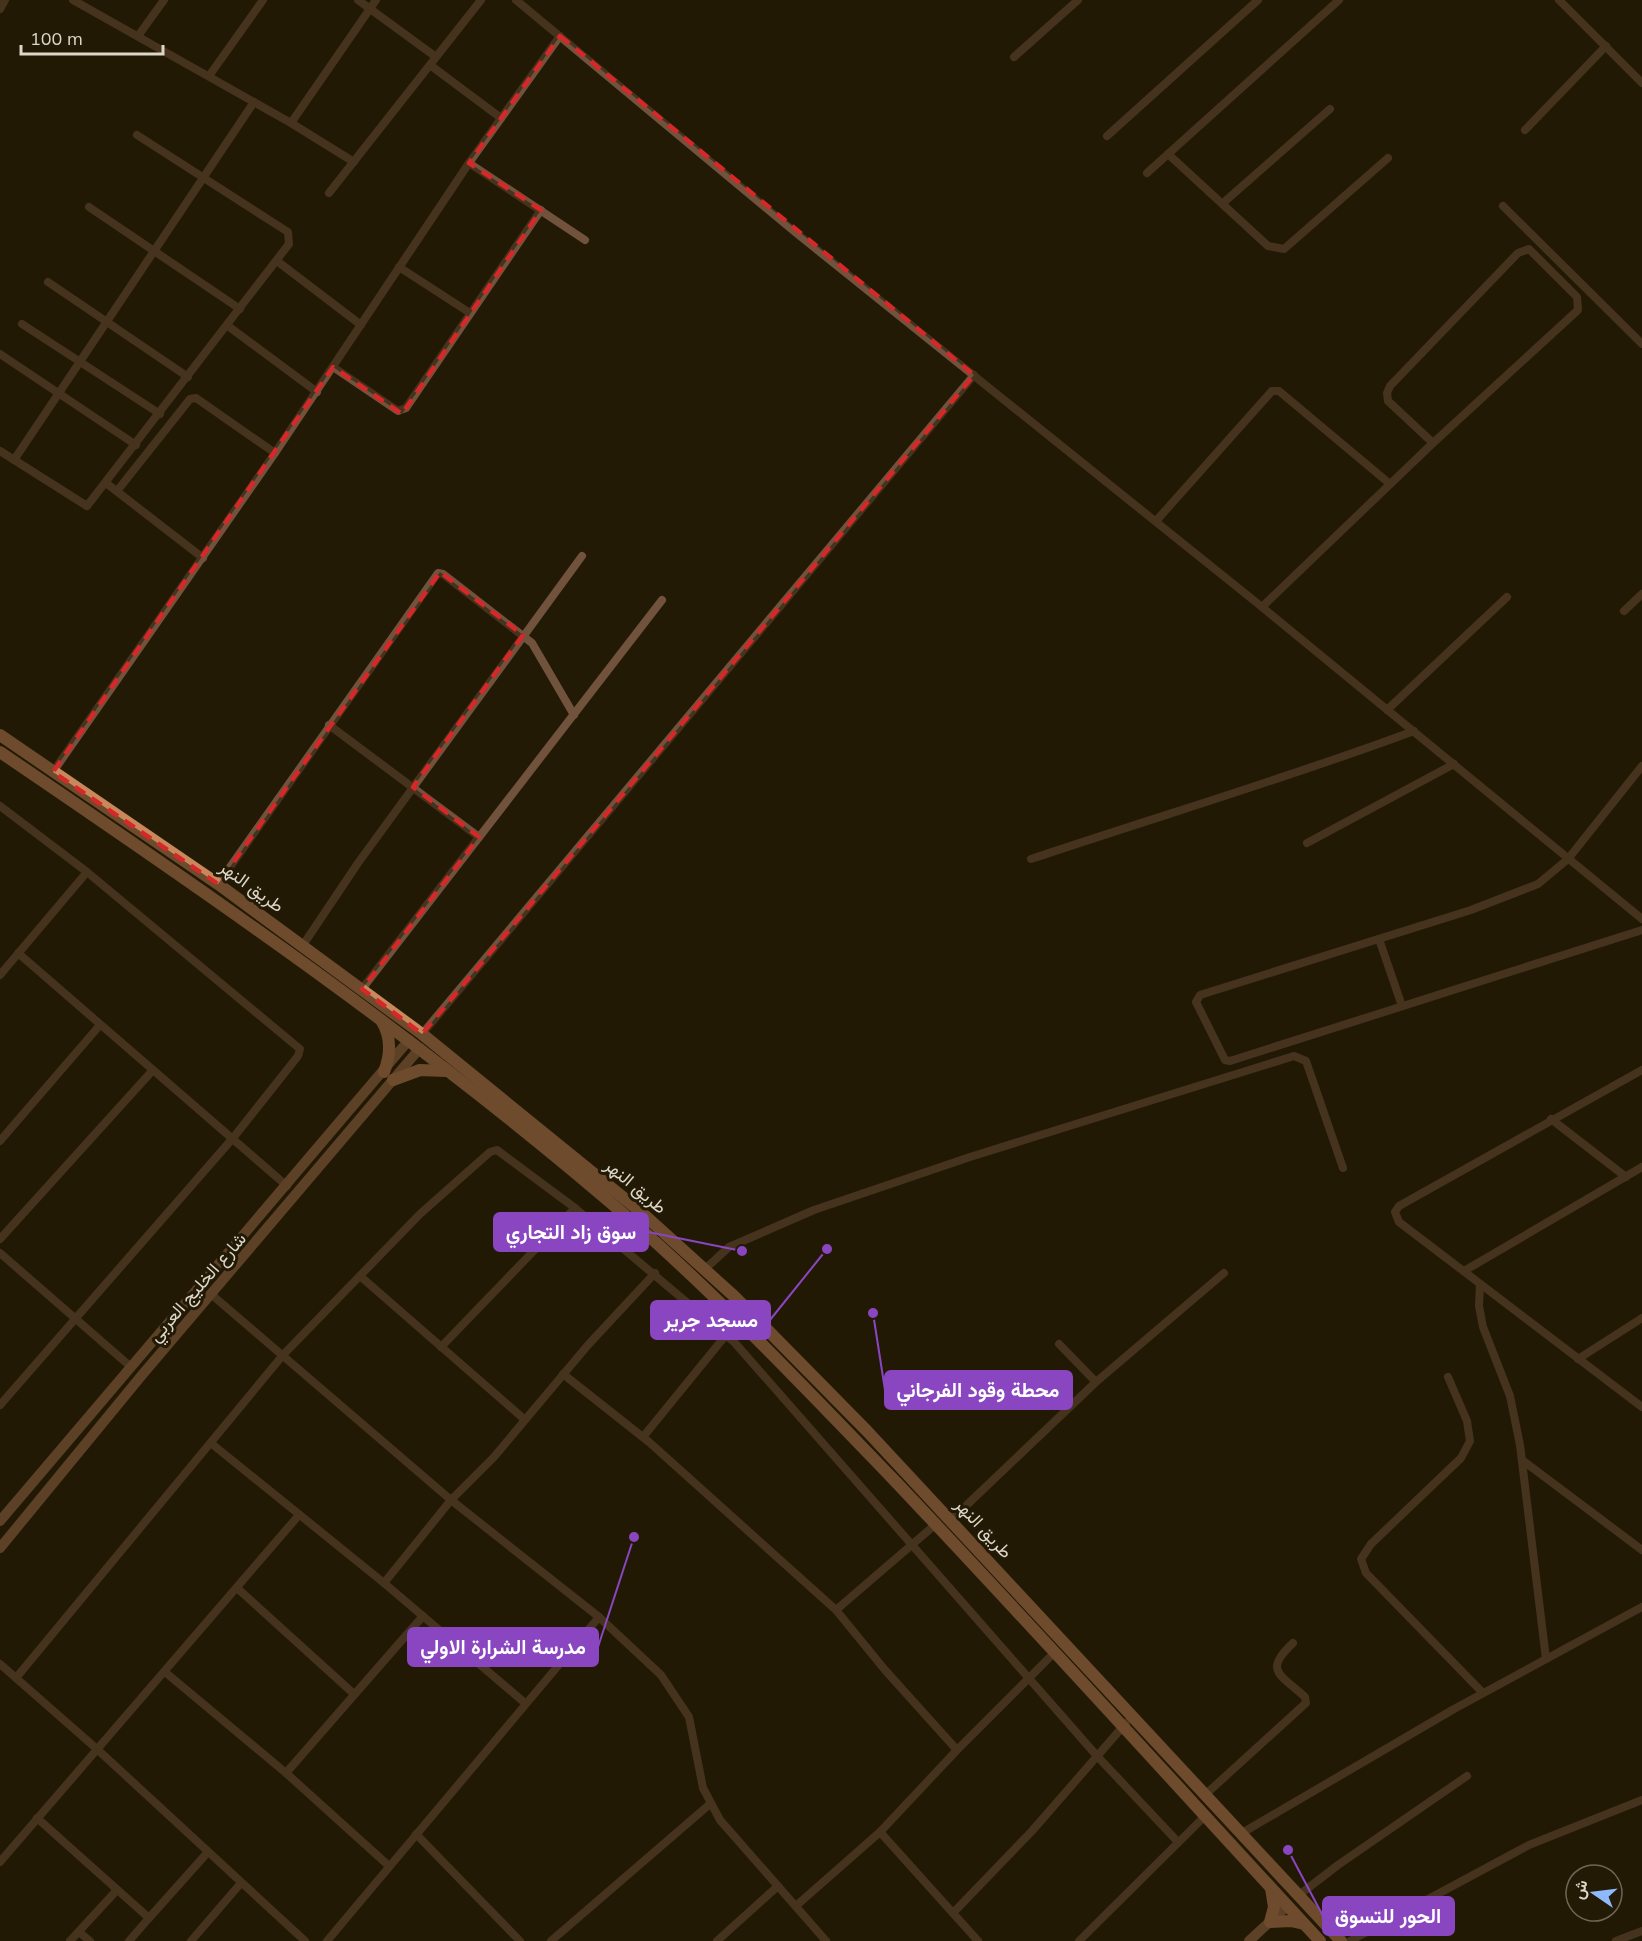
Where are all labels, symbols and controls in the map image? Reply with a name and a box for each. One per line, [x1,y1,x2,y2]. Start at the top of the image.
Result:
scale bar [21,18,164,56]
text: 100 m [30,27,83,50]
street label: طريق النهر [214,854,289,917]
street label: طريق النهر [599,1153,672,1219]
callout: سوق زاد التجاري [494,1213,648,1251]
text: سوق زاد التجاري [506,1219,636,1249]
street label: شارع الخليج العربي [143,1227,254,1349]
callout: مسجد جرير [651,1301,770,1339]
text: مسجد جرير [663,1307,758,1333]
callout: محطة وقود الفرجاني [885,1371,1072,1409]
text: محطة وقود الفرجاني [897,1377,1060,1407]
street label: طريق النهر [950,1492,1018,1563]
callout: مدرسة الشرارة الاولي [408,1628,598,1666]
text: مدرسة الشرارة الاولي [420,1634,586,1664]
north arrow [1564,1863,1624,1923]
text: ش [1567,1878,1591,1901]
callout: الحور للتسوق [1323,1897,1454,1935]
text: الحور للتسوق [1335,1903,1441,1929]

